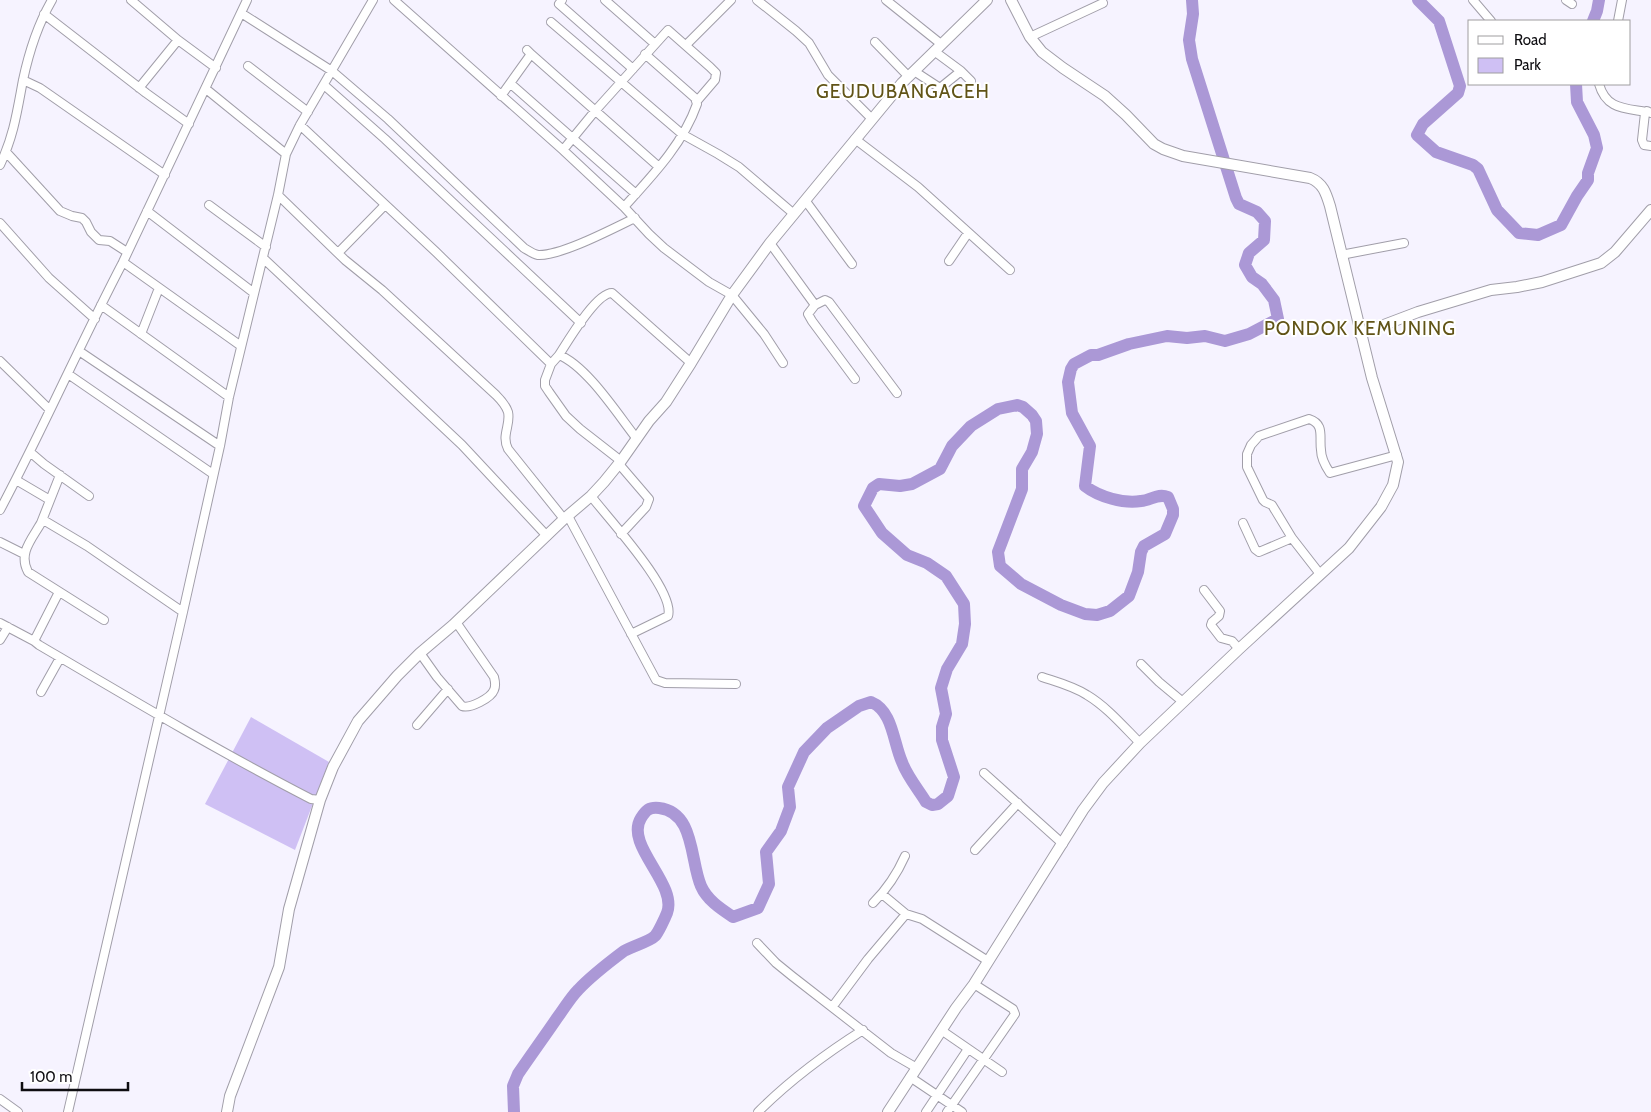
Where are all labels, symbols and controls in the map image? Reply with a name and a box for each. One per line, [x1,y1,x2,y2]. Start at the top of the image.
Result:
legend [1468,20,1631,85]
text: Road [1514,31,1547,49]
text: Park [1514,56,1541,74]
district label: GEUDUBANGACEH [816,80,990,103]
district label: PONDOK KEMUNING [1264,317,1456,340]
scale bar [22,1060,129,1092]
text: 100 m [30,1068,72,1086]

